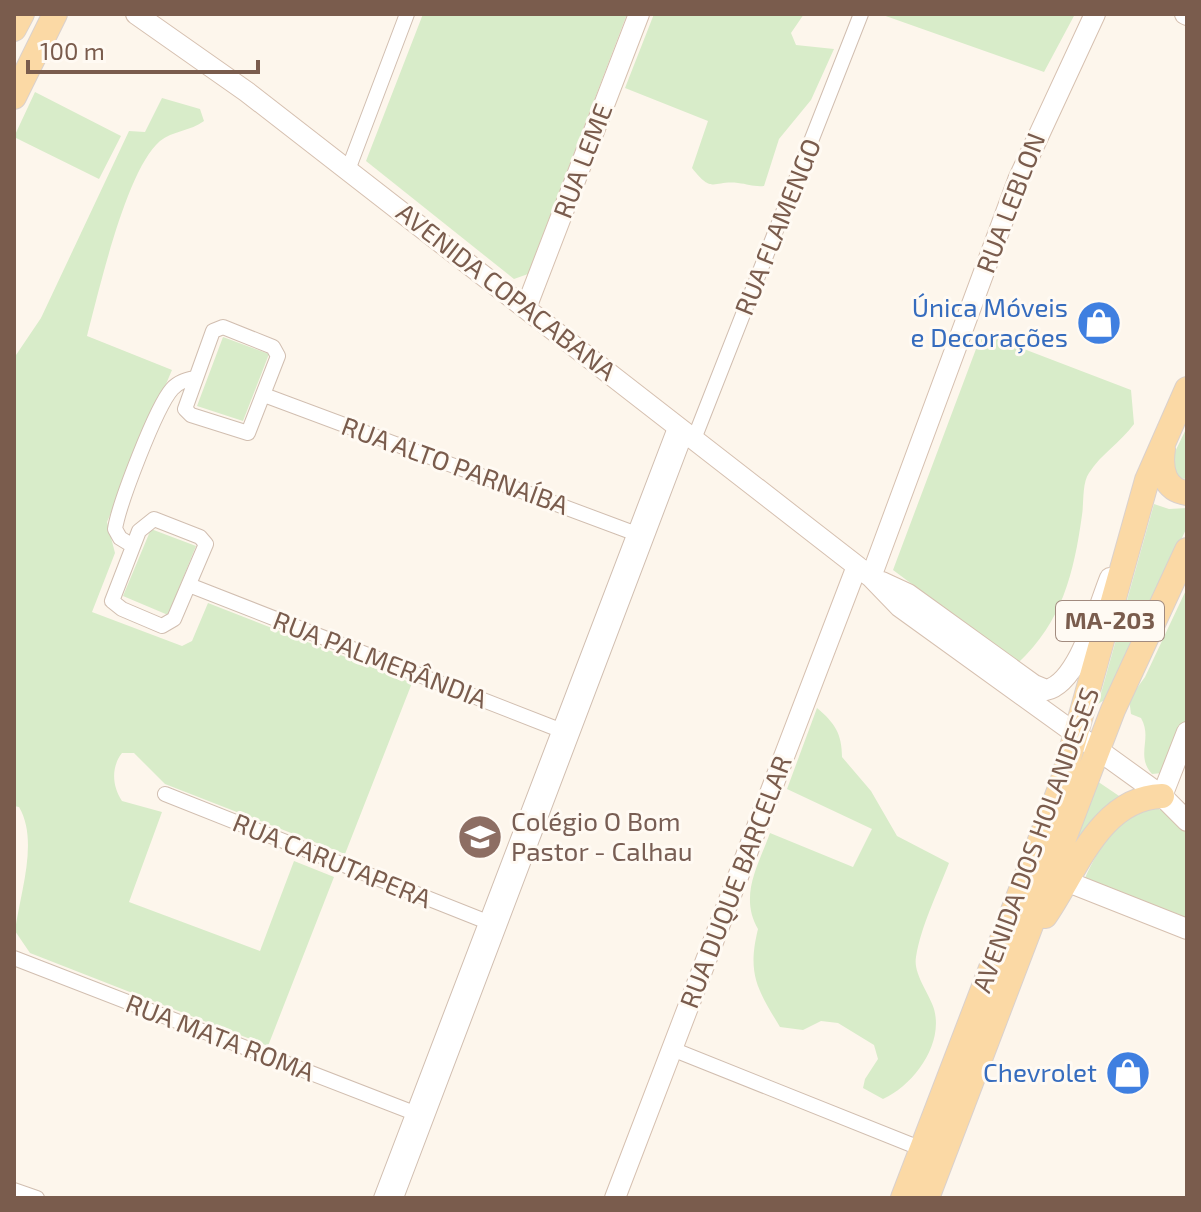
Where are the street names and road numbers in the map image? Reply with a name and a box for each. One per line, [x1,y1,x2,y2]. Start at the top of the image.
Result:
street label: RUA LEME [546,99,618,222]
street label: RUA LEBLON [969,128,1050,277]
street label: RUA FLAMENGO [727,134,826,319]
street label: AVENIDA COPACABANA [391,196,623,386]
street label: RUA ALTO PARNAÍBA [338,409,573,520]
road number: MA-203 [1056,601,1164,641]
street label: RUA PALMERÂNDIA [269,603,492,714]
street label: AVENIDA DOS HOLANDESES [965,683,1104,996]
street label: RUA DUQUE BARCELAR [672,751,797,1012]
street label: RUA CARUTAPERA [229,806,436,913]
street label: RUA MATA ROMA [122,986,319,1087]

